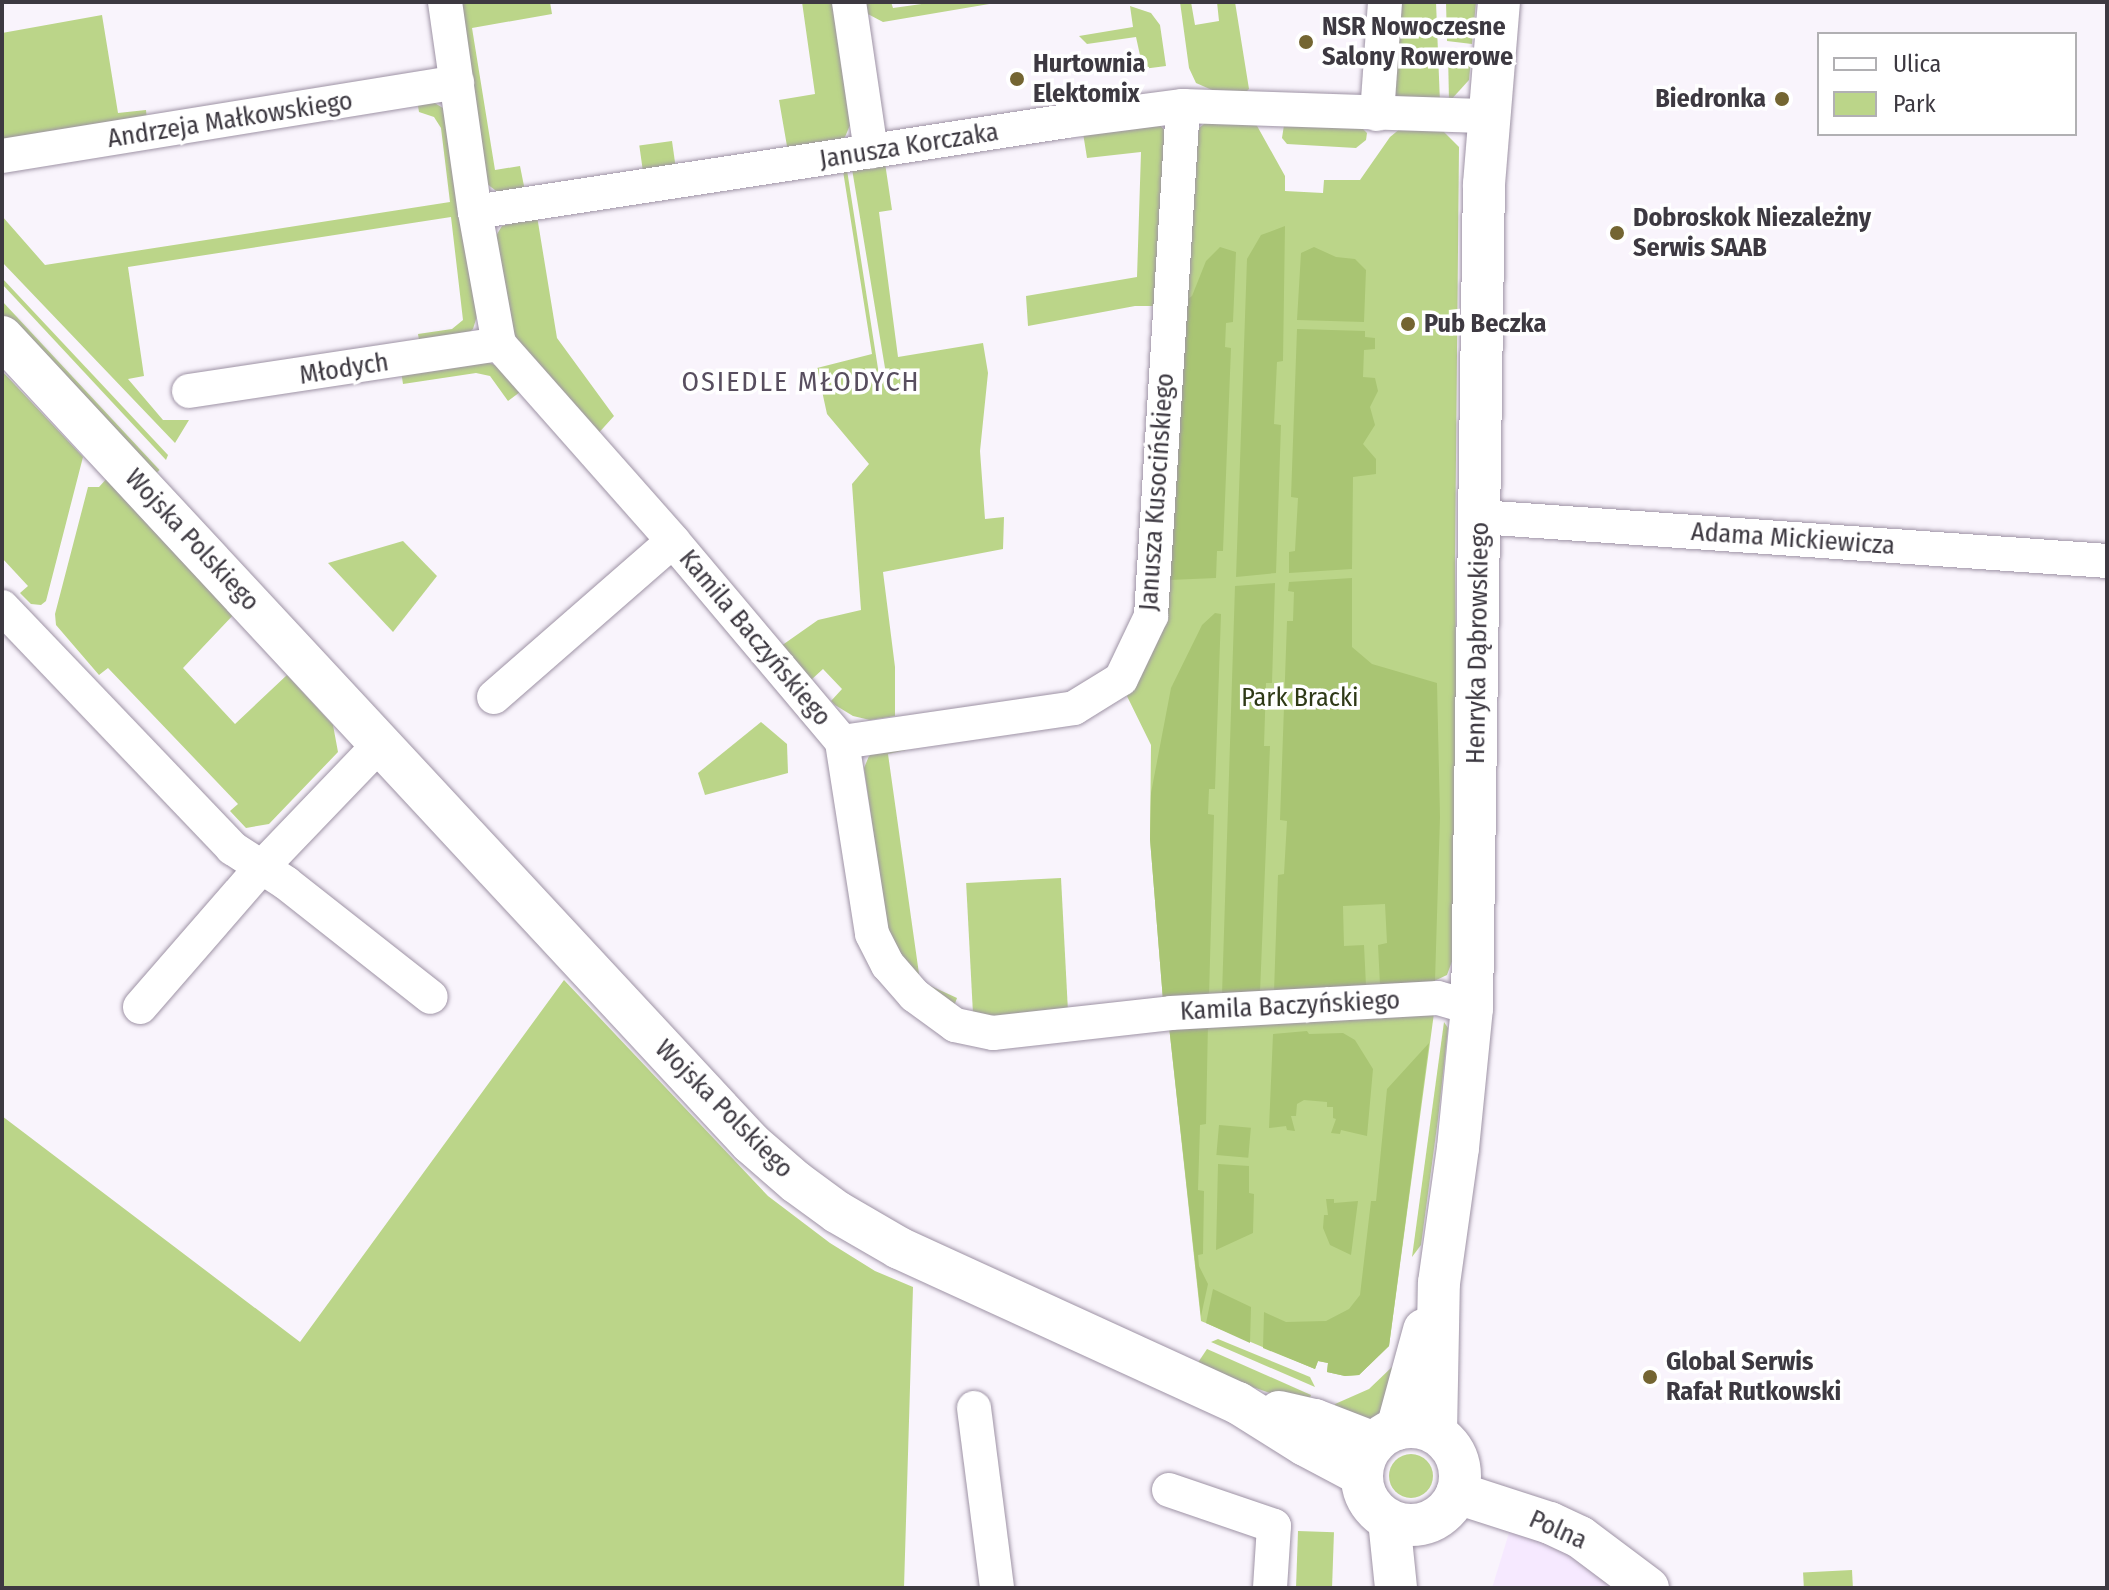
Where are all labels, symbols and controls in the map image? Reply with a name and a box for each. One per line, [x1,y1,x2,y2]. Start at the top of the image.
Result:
place label: NSR Nowoczesne Salony Rowerowe [1322,11,1513,72]
legend [1817,32,2077,136]
marker: NSR Nowoczesne Salony Rowerowe [1297,33,1315,51]
place label: Hurtownia Elektomix [1033,48,1145,110]
text: Ulica [1893,50,1941,78]
marker: Hurtownia Elektomix [1008,70,1026,88]
place label: Biedronka [1655,83,1766,115]
street label: Andrzeja Małkowskiego [105,85,355,155]
marker: Biedronka [1773,90,1791,108]
text: Park [1893,90,1936,118]
street label: Janusza Korczaka [817,116,1001,176]
place label: Dobroskok Niezależny Serwis SAAB [1633,202,1871,264]
marker: Dobroskok Niezależny Serwis SAAB [1608,224,1626,242]
place label: Pub Beczka [1424,308,1546,340]
marker: Pub Beczka [1399,315,1417,333]
street label: Młodych [297,347,391,391]
district label: OSIEDLE MŁODYCH [681,365,921,399]
street label: Janusza Kusocińskiego [1133,372,1181,612]
street label: Wojska Polskiego [118,463,266,617]
street label: Adama Mickiewicza [1690,516,1896,562]
street label: Henryka Dąbrowskiego [1460,522,1496,764]
street label: Kamila Baczyńskiego [672,544,838,732]
park label: Park Bracki [1241,682,1359,714]
street label: Kamila Baczyńskiego [1179,985,1401,1027]
street label: Wojska Polskiego [648,1033,800,1185]
place label: Global Serwis Rafał Rutkowski [1666,1346,1841,1408]
marker: Global Serwis Rafał Rutkowski [1641,1368,1659,1386]
street label: Polna [1524,1504,1592,1556]

